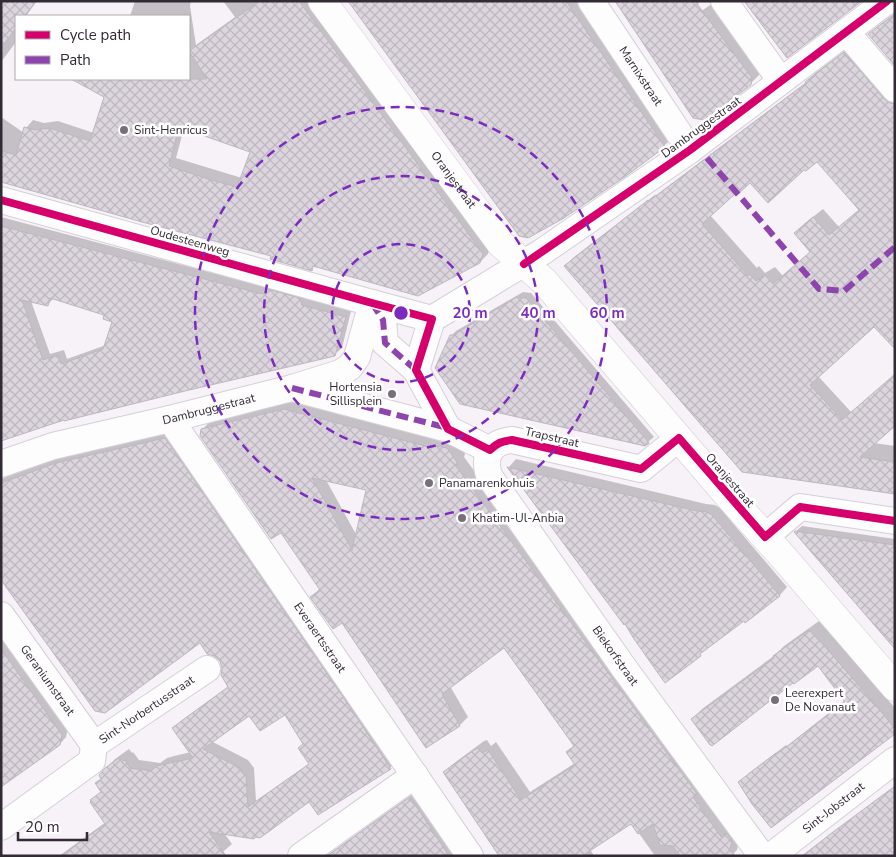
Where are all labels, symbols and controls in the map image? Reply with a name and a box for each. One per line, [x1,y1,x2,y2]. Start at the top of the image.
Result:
legend [15,15,190,80]
text: Cycle path [60,25,131,45]
street label: Marnixstraat [615,43,667,109]
text: Path [60,50,91,70]
street label: Dambruggestraat [658,92,745,161]
place label: Sint-Henricus [134,122,208,138]
marker: Sint-Henricus [118,124,130,136]
street label: Oranjestraat [427,148,480,212]
street label: Oudesteenweg [148,222,232,260]
text: 20 m [452,303,488,323]
text: 40 m [520,303,556,323]
text: 60 m [589,303,625,323]
centre of rings [392,304,410,322]
place label: Hortensia Sillisplein [329,379,382,409]
marker: Hortensia Sillisplein [386,388,398,400]
street label: Dambruggestraat [161,390,258,429]
street label: Trapstraat [523,423,581,451]
street label: Oranjestraat [702,450,759,511]
place label: Panamarenkohuis [439,475,535,491]
marker: Panamarenkohuis [423,477,435,489]
place label: Khatim-Ul-Anbia [472,510,564,526]
marker: Khatim-Ul-Anbia [456,512,468,524]
street label: Everaertsstraat [290,599,350,677]
street label: Biekorfstraat [589,623,643,689]
street label: Geraniumstraat [17,641,79,719]
street label: Sint-Norbertusstraat [96,671,198,747]
place label: Leerexpert De Novanaut [785,685,856,715]
marker: Leerexpert De Novanaut [769,694,781,706]
street label: Sint-Jobstraat [799,778,868,837]
scale bar [18,810,86,842]
text: 20 m [25,817,60,837]

